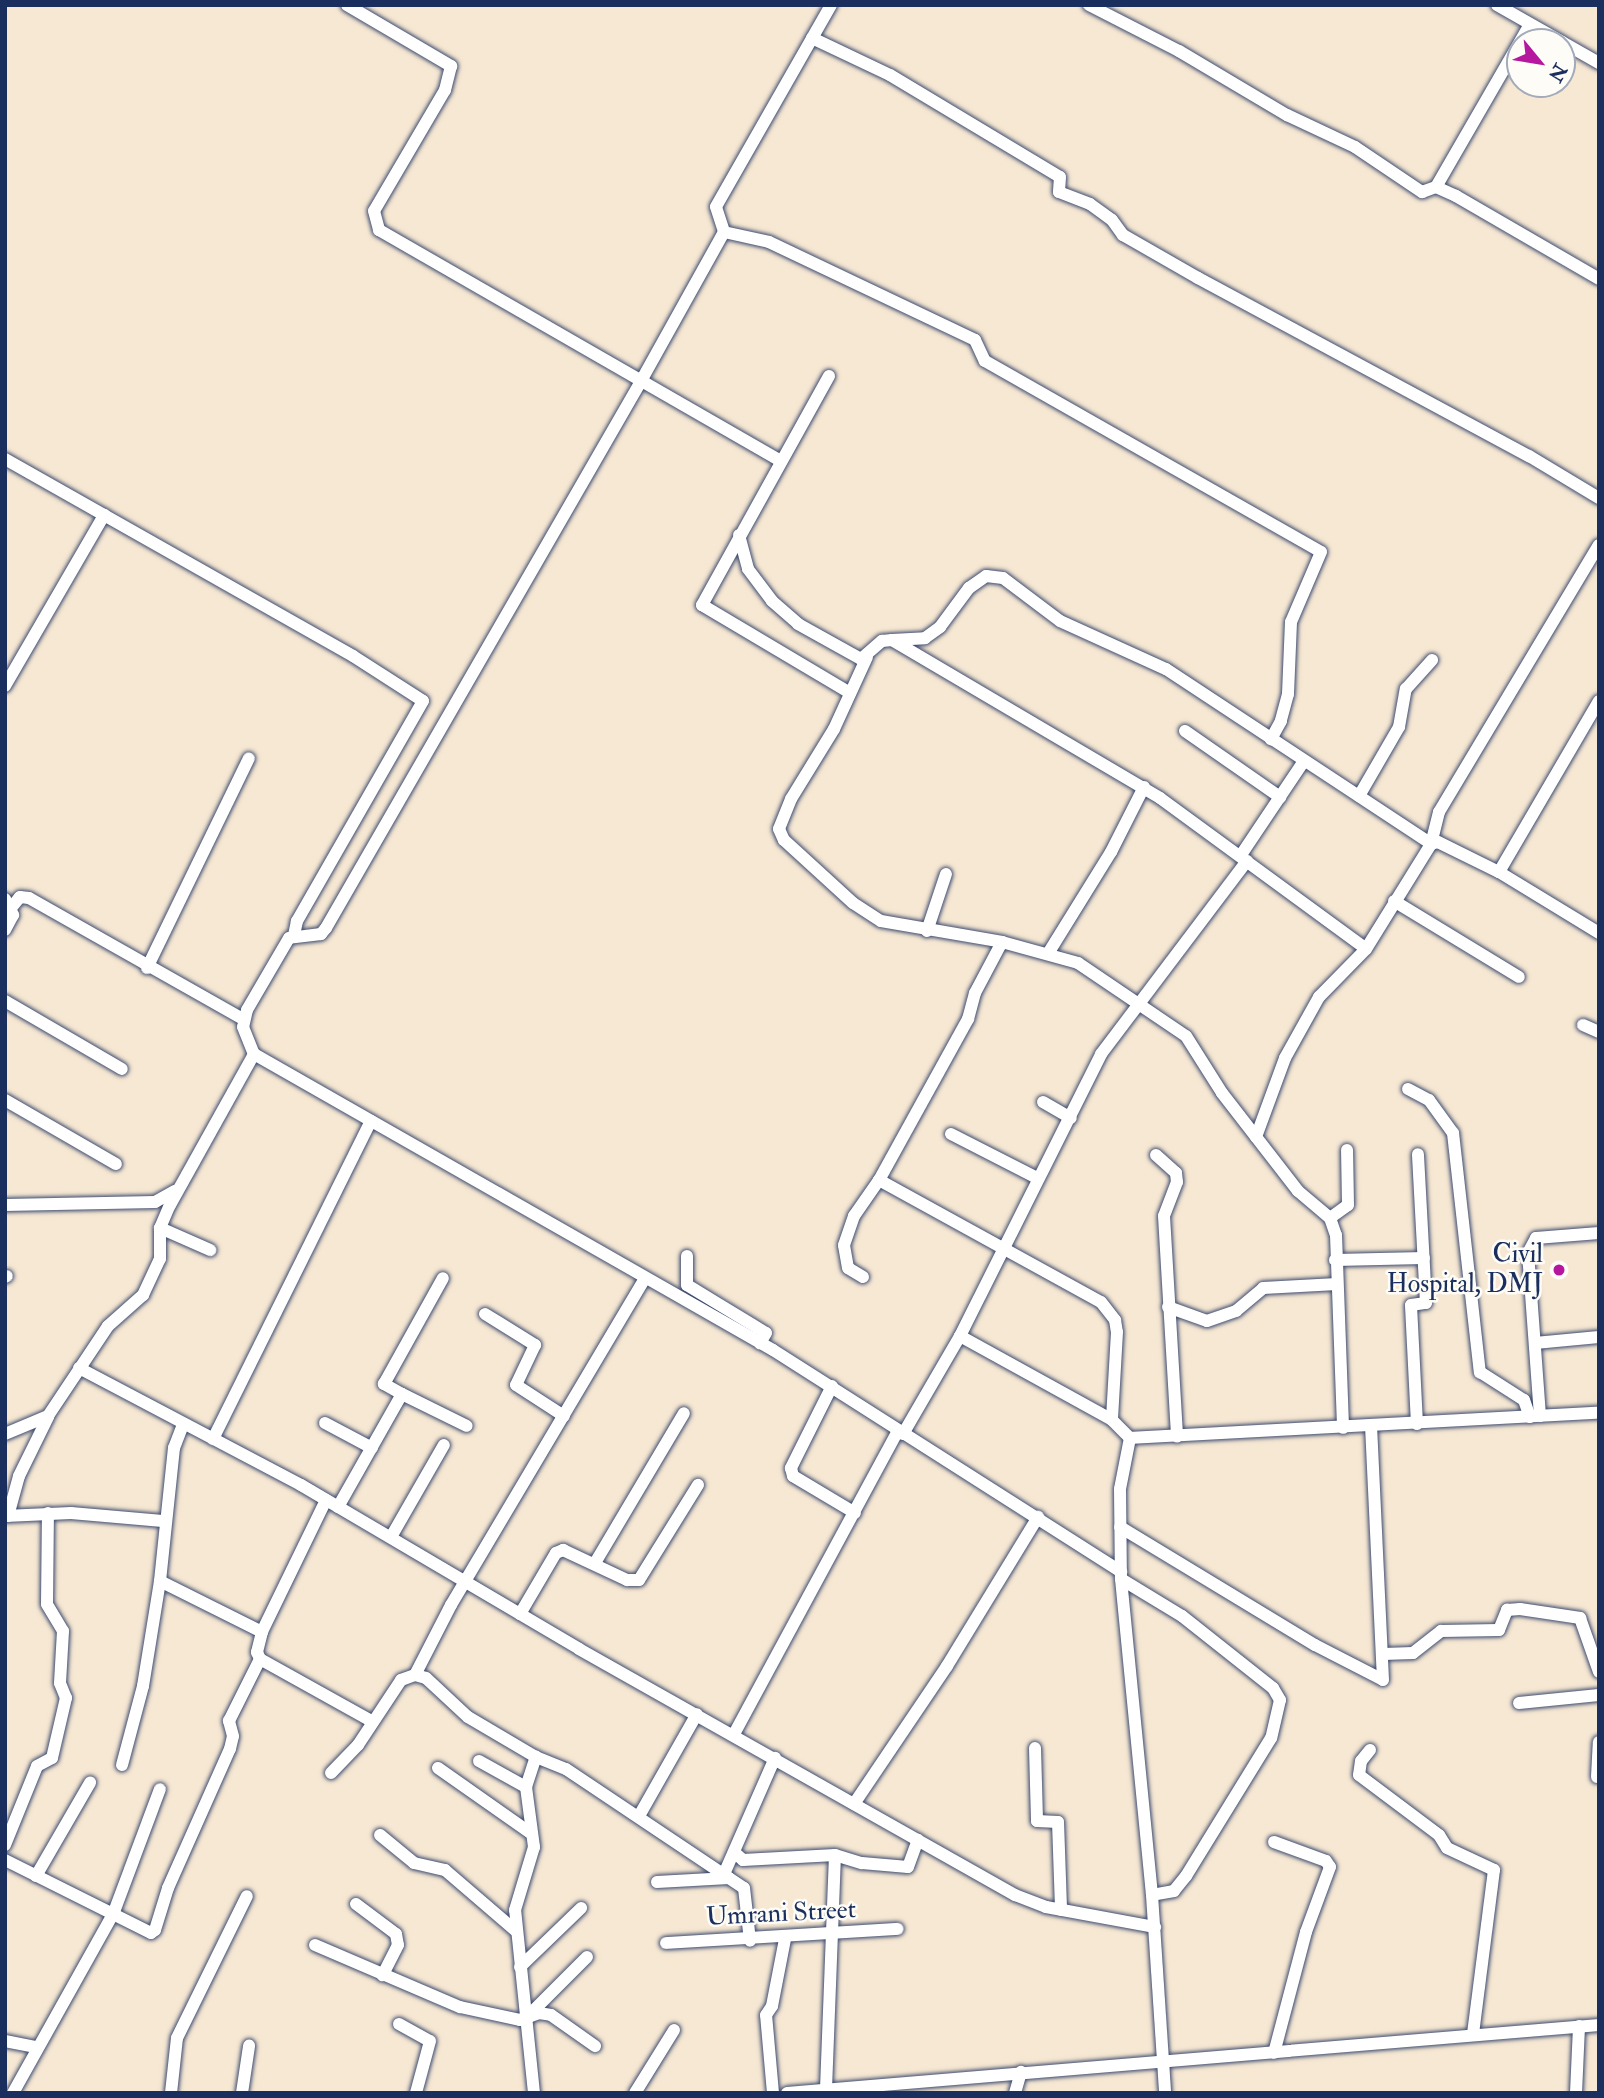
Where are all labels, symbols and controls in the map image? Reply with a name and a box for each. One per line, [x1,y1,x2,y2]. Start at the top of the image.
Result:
north arrow [1506,28,1576,98]
text: N [1543,59,1572,86]
place label: Civil Hospital, DMJ [1387,1239,1543,1300]
marker: Civil Hospital, DMJ [1549,1260,1569,1280]
street label: Umrani Street [705,1894,857,1934]

